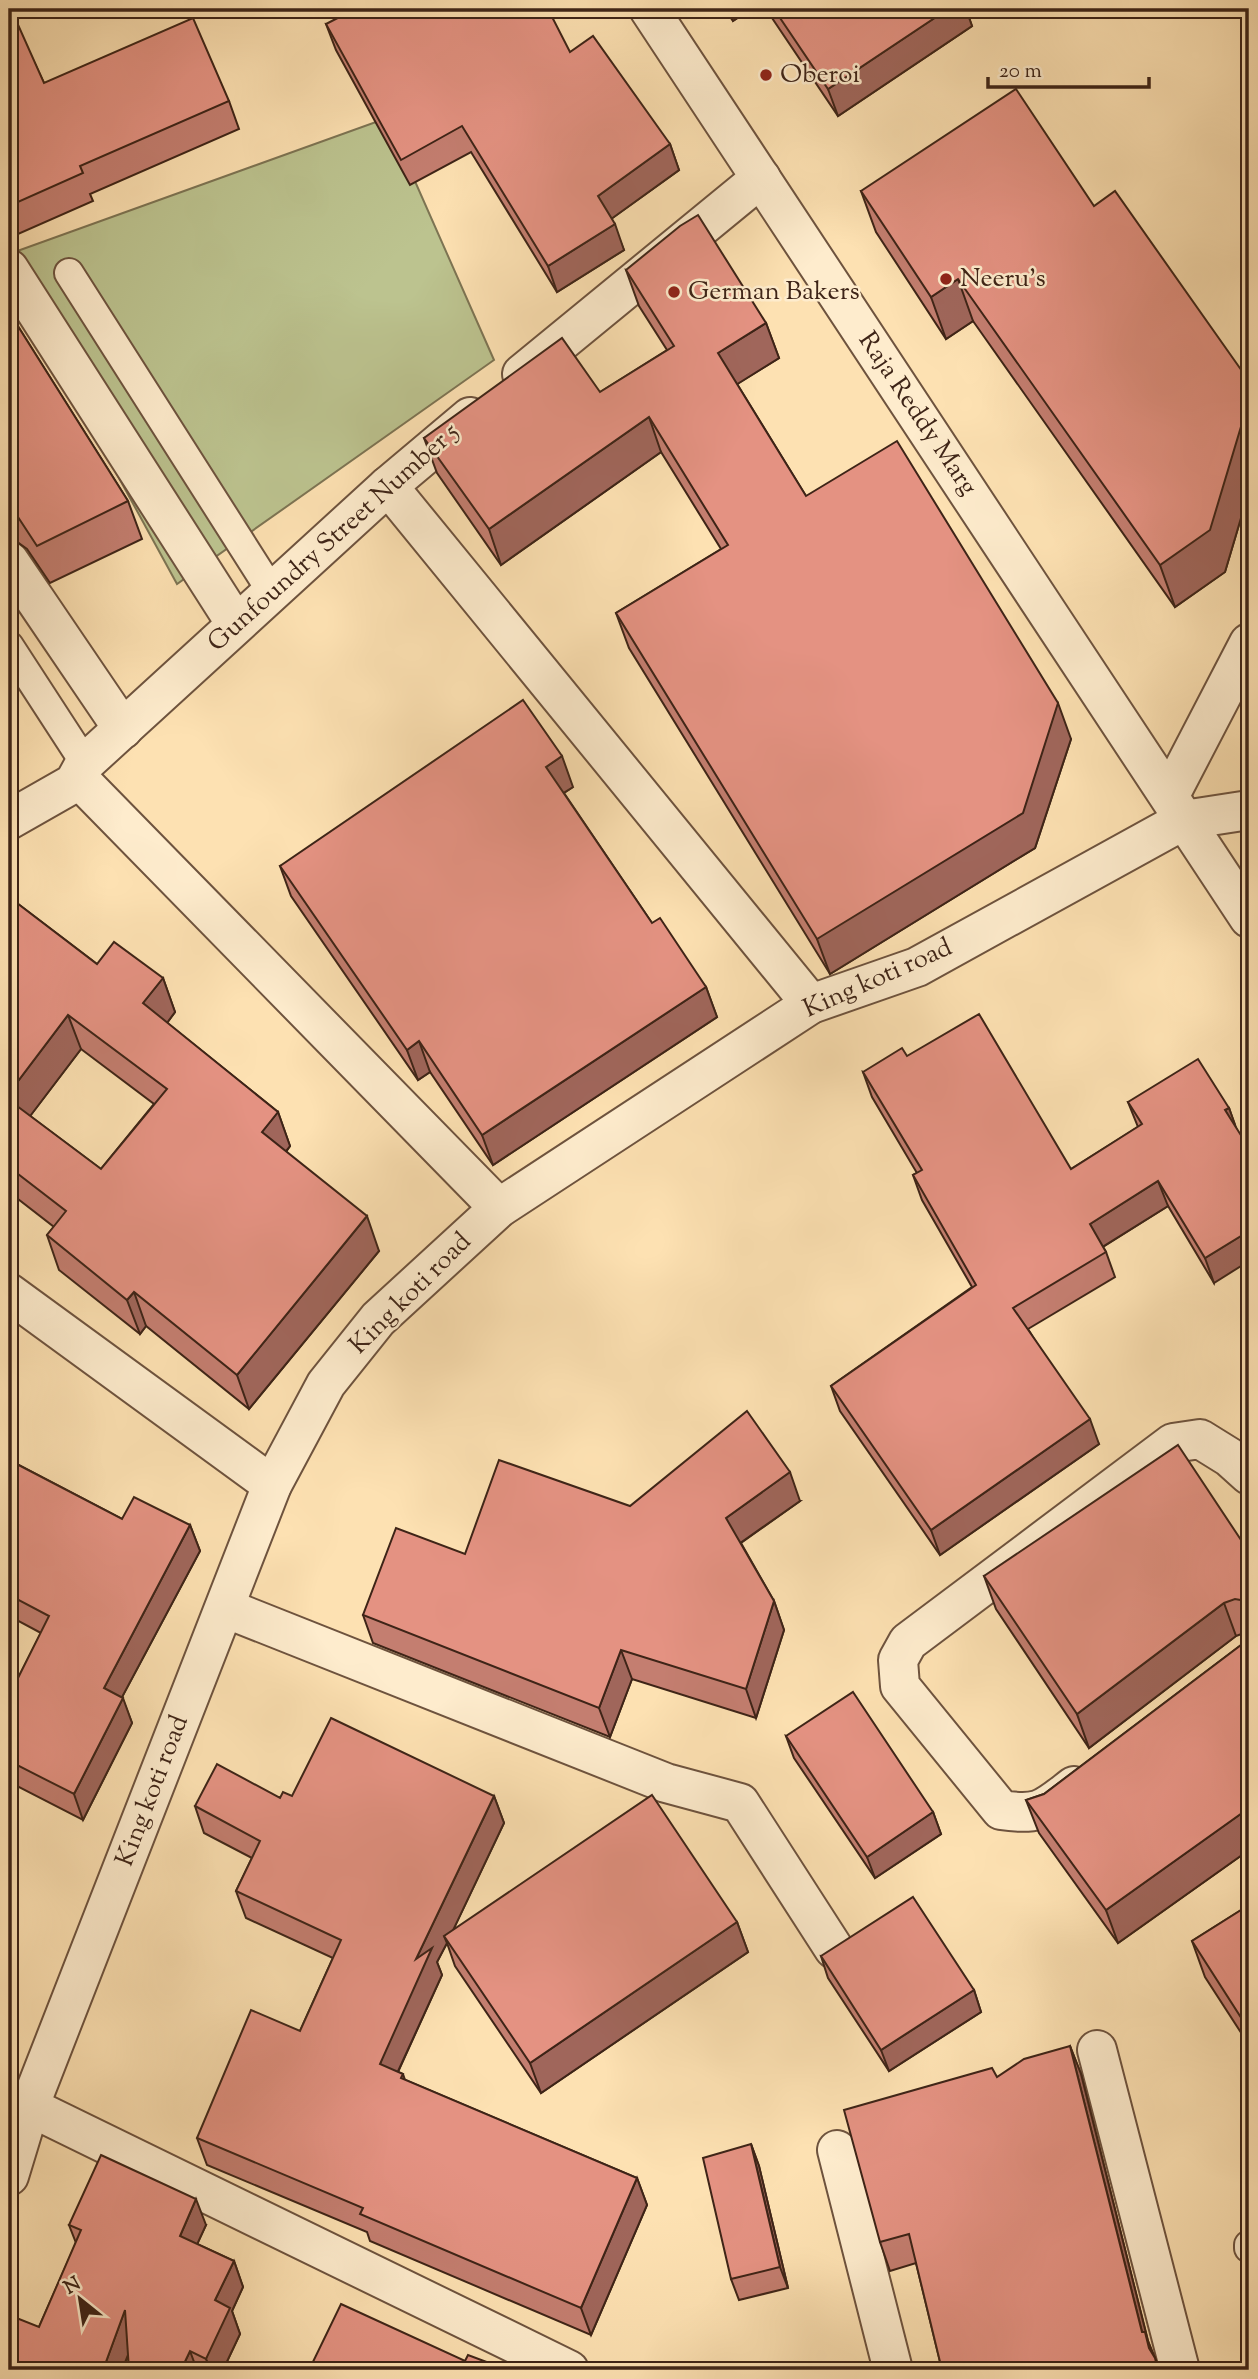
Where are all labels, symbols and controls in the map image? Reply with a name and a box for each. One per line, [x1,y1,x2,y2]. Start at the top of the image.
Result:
scale bar [988,46,1150,90]
place label: Oberoi [780,57,860,94]
text: 20 m [999,57,1042,87]
marker: Oberoi [758,67,774,83]
place label: Neeru's [960,261,1046,298]
marker: Neeru's [938,271,954,287]
place label: German Bakers [688,274,860,311]
marker: German Bakers [666,284,682,300]
street label: Raja Reddy Marg [848,325,986,503]
street label: Gunfoundry Street Number 5 [200,415,468,661]
street label: King koti road [798,930,959,1028]
street label: King koti road [342,1224,481,1363]
street label: King koti road [107,1710,199,1872]
north arrow [46,2264,116,2334]
text: N [59,2271,86,2302]

